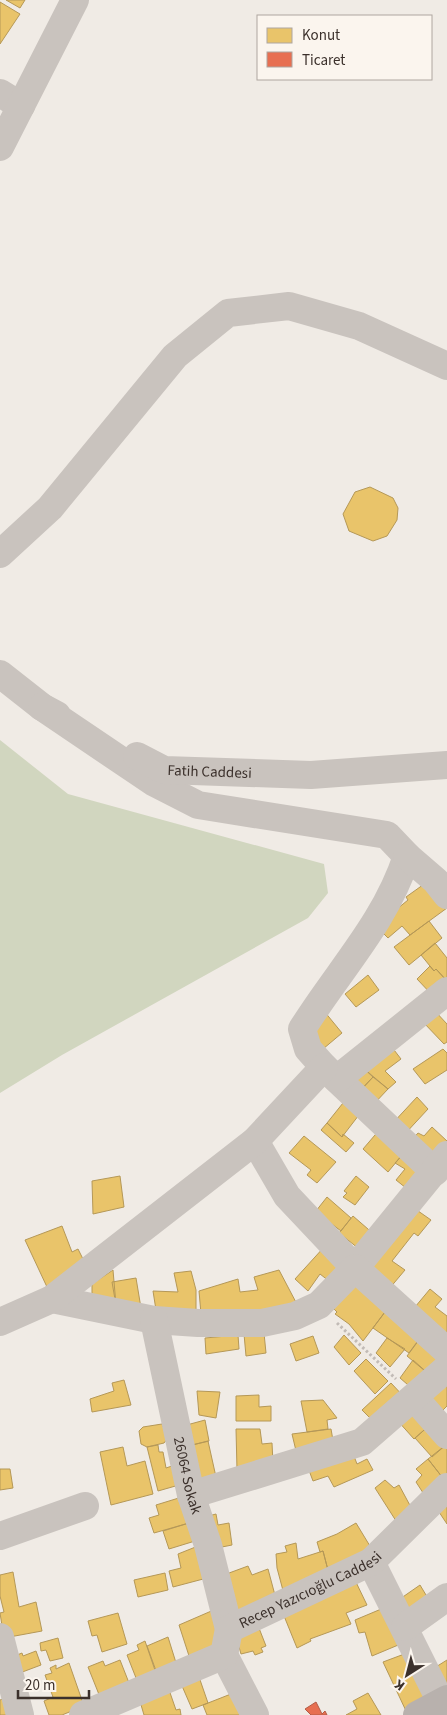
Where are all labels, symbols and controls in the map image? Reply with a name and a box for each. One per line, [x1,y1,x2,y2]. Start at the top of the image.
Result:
legend [257,15,432,80]
text: Konut [302,25,340,46]
text: Ticaret [302,50,345,71]
street label: Fatih Caddesi [167,760,252,783]
street label: 26064 Sokak [168,1435,207,1517]
street label: Recep Yazıcıoğlu Caddesi [235,1546,387,1633]
north arrow [382,1650,432,1700]
scale bar [18,1668,89,1700]
text: K [390,1674,409,1695]
text: 20 m [25,1675,55,1696]

